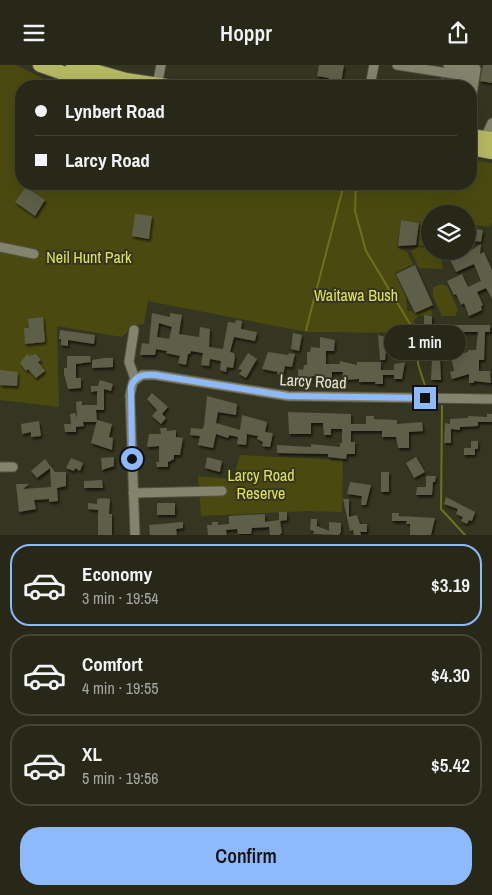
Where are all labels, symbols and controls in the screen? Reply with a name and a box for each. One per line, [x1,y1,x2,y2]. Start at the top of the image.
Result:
text: Hoppr [220,18,272,48]
icon: menu [20,19,48,47]
icon: share [444,19,472,47]
text: Lynbert Road [65,98,165,124]
text: Larcy Road [65,147,150,173]
map controls [421,205,476,260]
button: layers [421,205,476,260]
park label: Neil Hunt Park [46,246,132,268]
park label: Waitawa Bush [314,284,398,306]
callout: 1 min [384,325,466,361]
text: 1 min [408,331,442,353]
street label: Larcy Road [279,368,347,394]
route end [414,387,436,409]
route start [121,448,143,470]
park label: Larcy Road Reserve [227,464,295,504]
text: Economy [82,561,152,587]
icon: car [22,563,67,608]
text: $3.19 [431,572,470,598]
text: 3 min · 19:54 [82,587,159,609]
text: Comfort [82,651,143,677]
icon: car [22,653,67,698]
text: $4.30 [431,662,470,688]
text: 4 min · 19:55 [82,677,159,699]
text: XL [82,741,102,767]
icon: car [22,743,67,788]
text: $5.42 [431,752,470,778]
text: 5 min · 19:56 [82,767,159,789]
button: Confirm [20,827,472,885]

